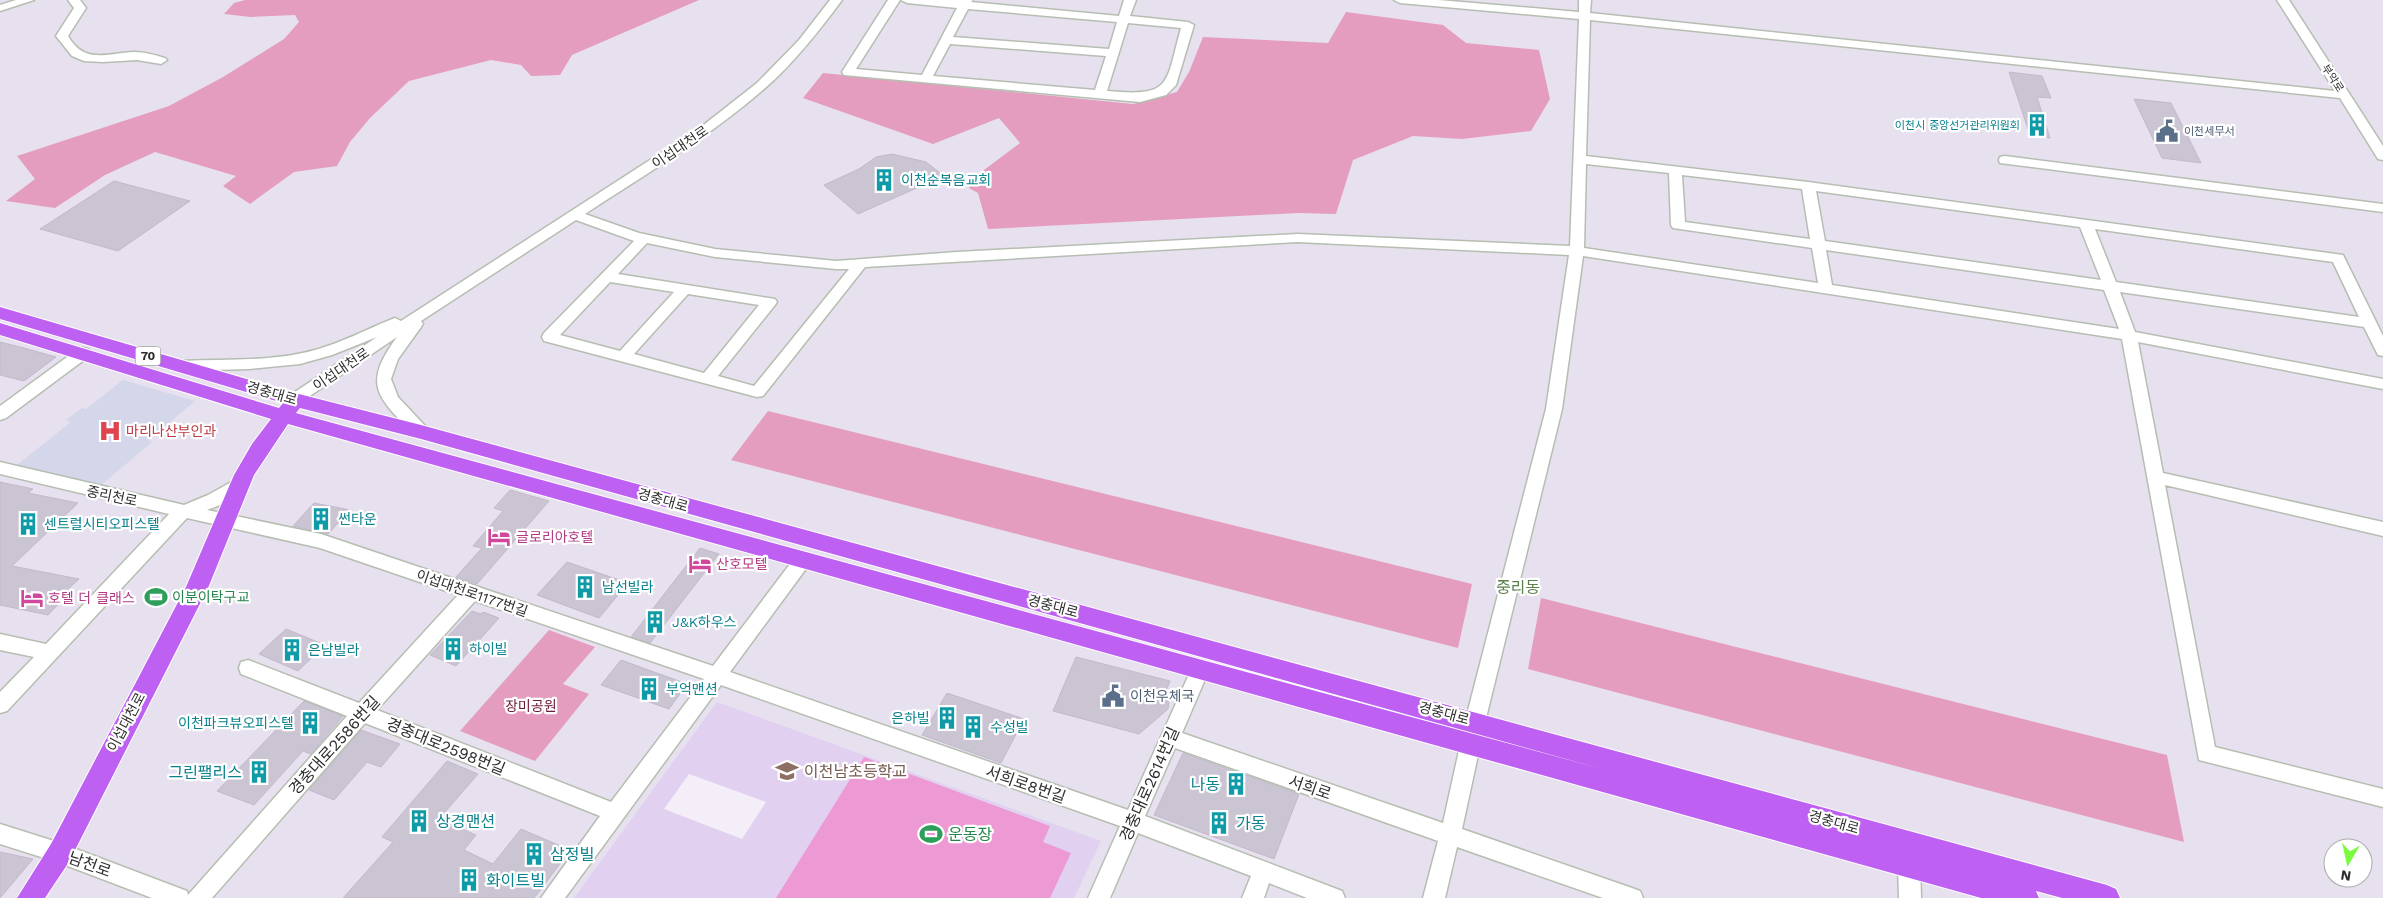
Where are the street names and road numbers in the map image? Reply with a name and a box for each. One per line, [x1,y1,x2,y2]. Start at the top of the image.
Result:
street label: 부악로 [2319,62,2346,95]
street label: 이섭대천로 [649,122,711,172]
street label: 이섭대천로 [310,344,372,394]
road number: 70 [136,346,160,366]
street label: 경충대로 [245,378,299,408]
street label: 중리천로 [85,483,139,509]
street label: 경충대로 [636,485,690,515]
street label: 이섭대천로1177번길 [414,566,530,620]
street label: 경충대로 [1026,592,1080,620]
street label: 이섭대천로 [104,690,148,754]
street label: 경충대로2586번길 [285,692,384,799]
street label: 경충대로 [1417,699,1471,727]
street label: 경충대로2598번길 [384,714,508,779]
street label: 경충대로2614번길 [1116,724,1183,844]
street label: 서희로8번길 [983,762,1068,807]
street label: 서희로 [1286,771,1334,804]
street label: 경충대로 [1807,807,1861,837]
street label: 남천로 [66,848,114,881]

